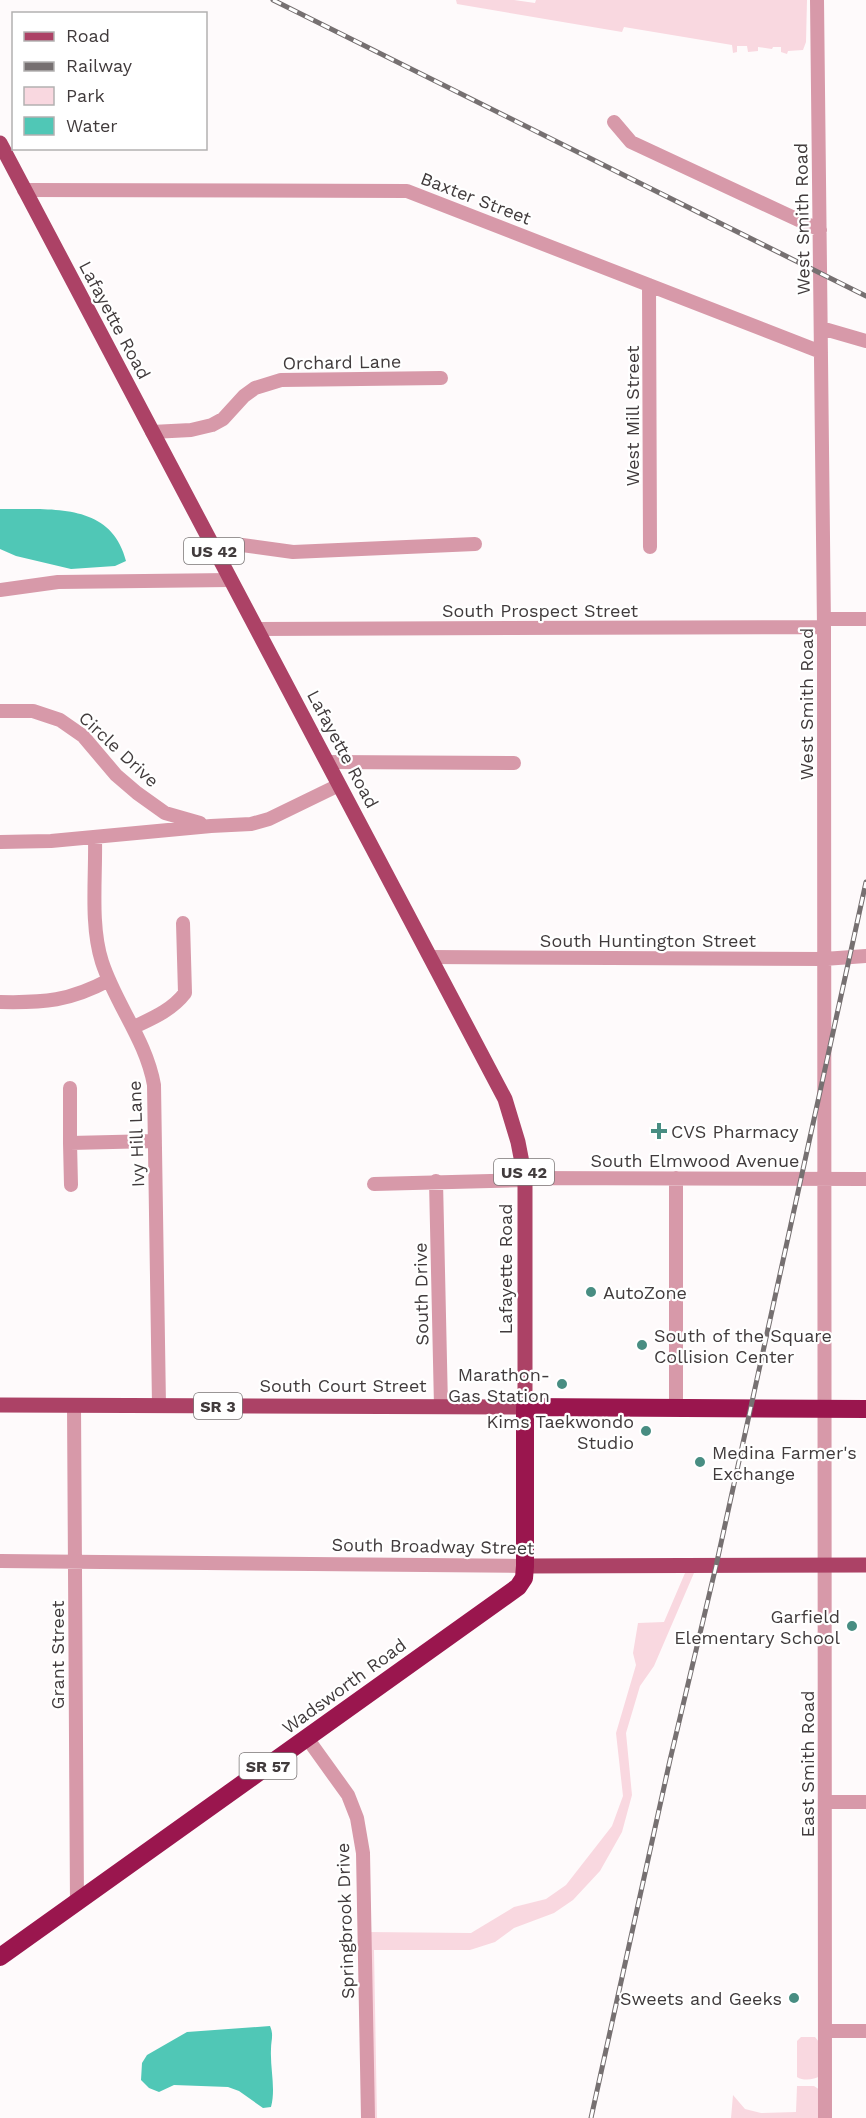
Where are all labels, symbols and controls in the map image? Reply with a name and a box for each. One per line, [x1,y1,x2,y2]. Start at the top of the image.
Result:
legend [12,12,207,150]
text: Road [66,25,110,46]
text: Railway [66,55,133,76]
text: Park [66,85,105,106]
text: Water [66,115,118,136]
street label: West Smith Road [790,143,814,295]
street label: Baxter Street [418,167,535,229]
street label: Lafayette Road [75,257,155,383]
street label: West Mill Street [622,345,643,487]
street label: Orchard Lane [282,350,402,374]
road number: US 42 [184,538,244,564]
street label: South Prospect Street [442,600,639,621]
street label: West Smith Road [796,628,817,780]
street label: Lafayette Road [303,686,383,812]
street label: Circle Drive [75,707,163,791]
street label: South Huntington Street [540,930,757,951]
street label: Ivy Hill Lane [124,1080,148,1188]
place label: CVS Pharmacy [671,1121,799,1142]
marker: CVS Pharmacy [652,1124,666,1138]
street label: South Elmwood Avenue [591,1150,800,1171]
road number: US 42 [494,1159,554,1185]
street label: Lafayette Road [495,1204,516,1334]
street label: South Drive [410,1242,432,1346]
place label: AutoZone [603,1282,687,1303]
marker: AutoZone [584,1285,598,1299]
place label: South of the Square Collision Center [654,1325,832,1367]
marker: South of the Square Collision Center [635,1338,649,1352]
place label: Marathon- Gas Station [448,1364,550,1406]
street label: South Court Street [259,1375,427,1396]
marker: Marathon- Gas Station [555,1377,569,1391]
road number: SR 3 [194,1393,242,1419]
place label: Kims Taekwondo Studio [486,1411,634,1453]
marker: Kims Taekwondo Studio [639,1424,653,1438]
place label: Medina Farmer's Exchange [712,1442,857,1484]
marker: Medina Farmer's Exchange [693,1455,707,1469]
street label: South Broadway Street [331,1534,535,1558]
street label: Grant Street [47,1600,68,1710]
place label: Garfield Elementary School [674,1606,840,1648]
marker: Garfield Elementary School [845,1619,859,1633]
street label: Wadsworth Road [278,1634,410,1738]
street label: East Smith Road [797,1691,818,1838]
road number: SR 57 [240,1753,296,1779]
street label: Springbrook Drive [332,1843,358,1999]
place label: Sweets and Geeks [620,1988,782,2009]
marker: Sweets and Geeks [787,1991,801,2005]

